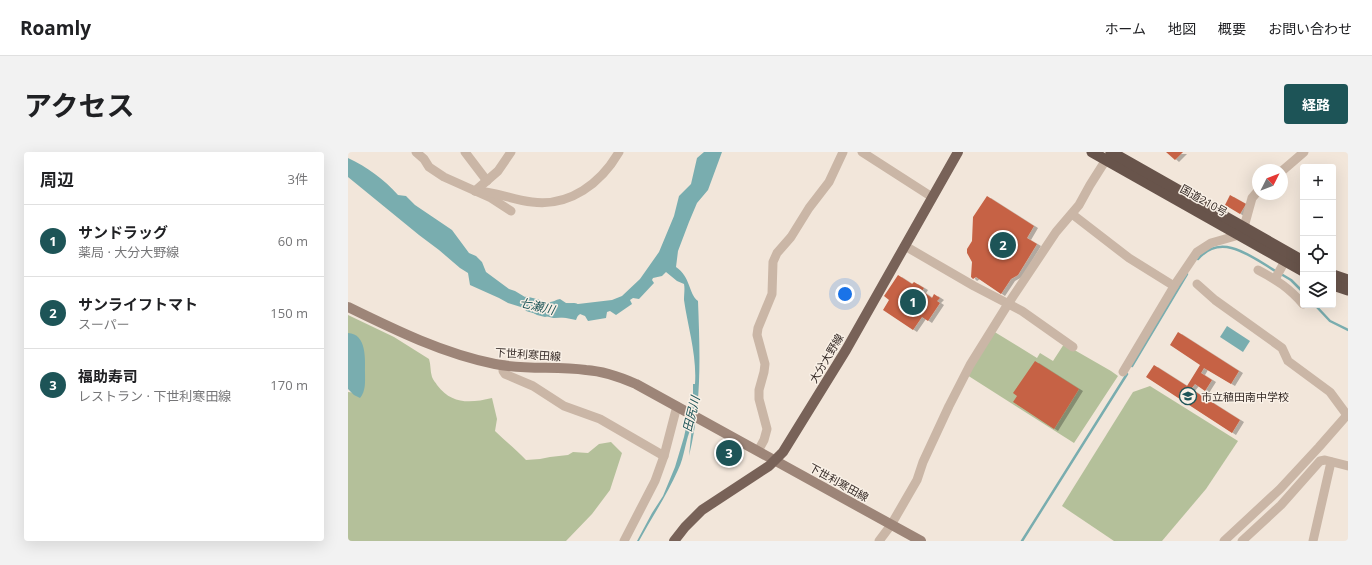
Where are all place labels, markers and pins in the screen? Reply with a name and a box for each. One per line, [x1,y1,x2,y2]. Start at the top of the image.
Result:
pin: 2 [990,230,1016,260]
pin: 1 [900,287,926,317]
school or university icon: 市立稙田南中学校 [1178,386,1198,406]
place label: 市立稙田南中学校 [1201,389,1289,404]
pin: 3 [716,438,742,468]

